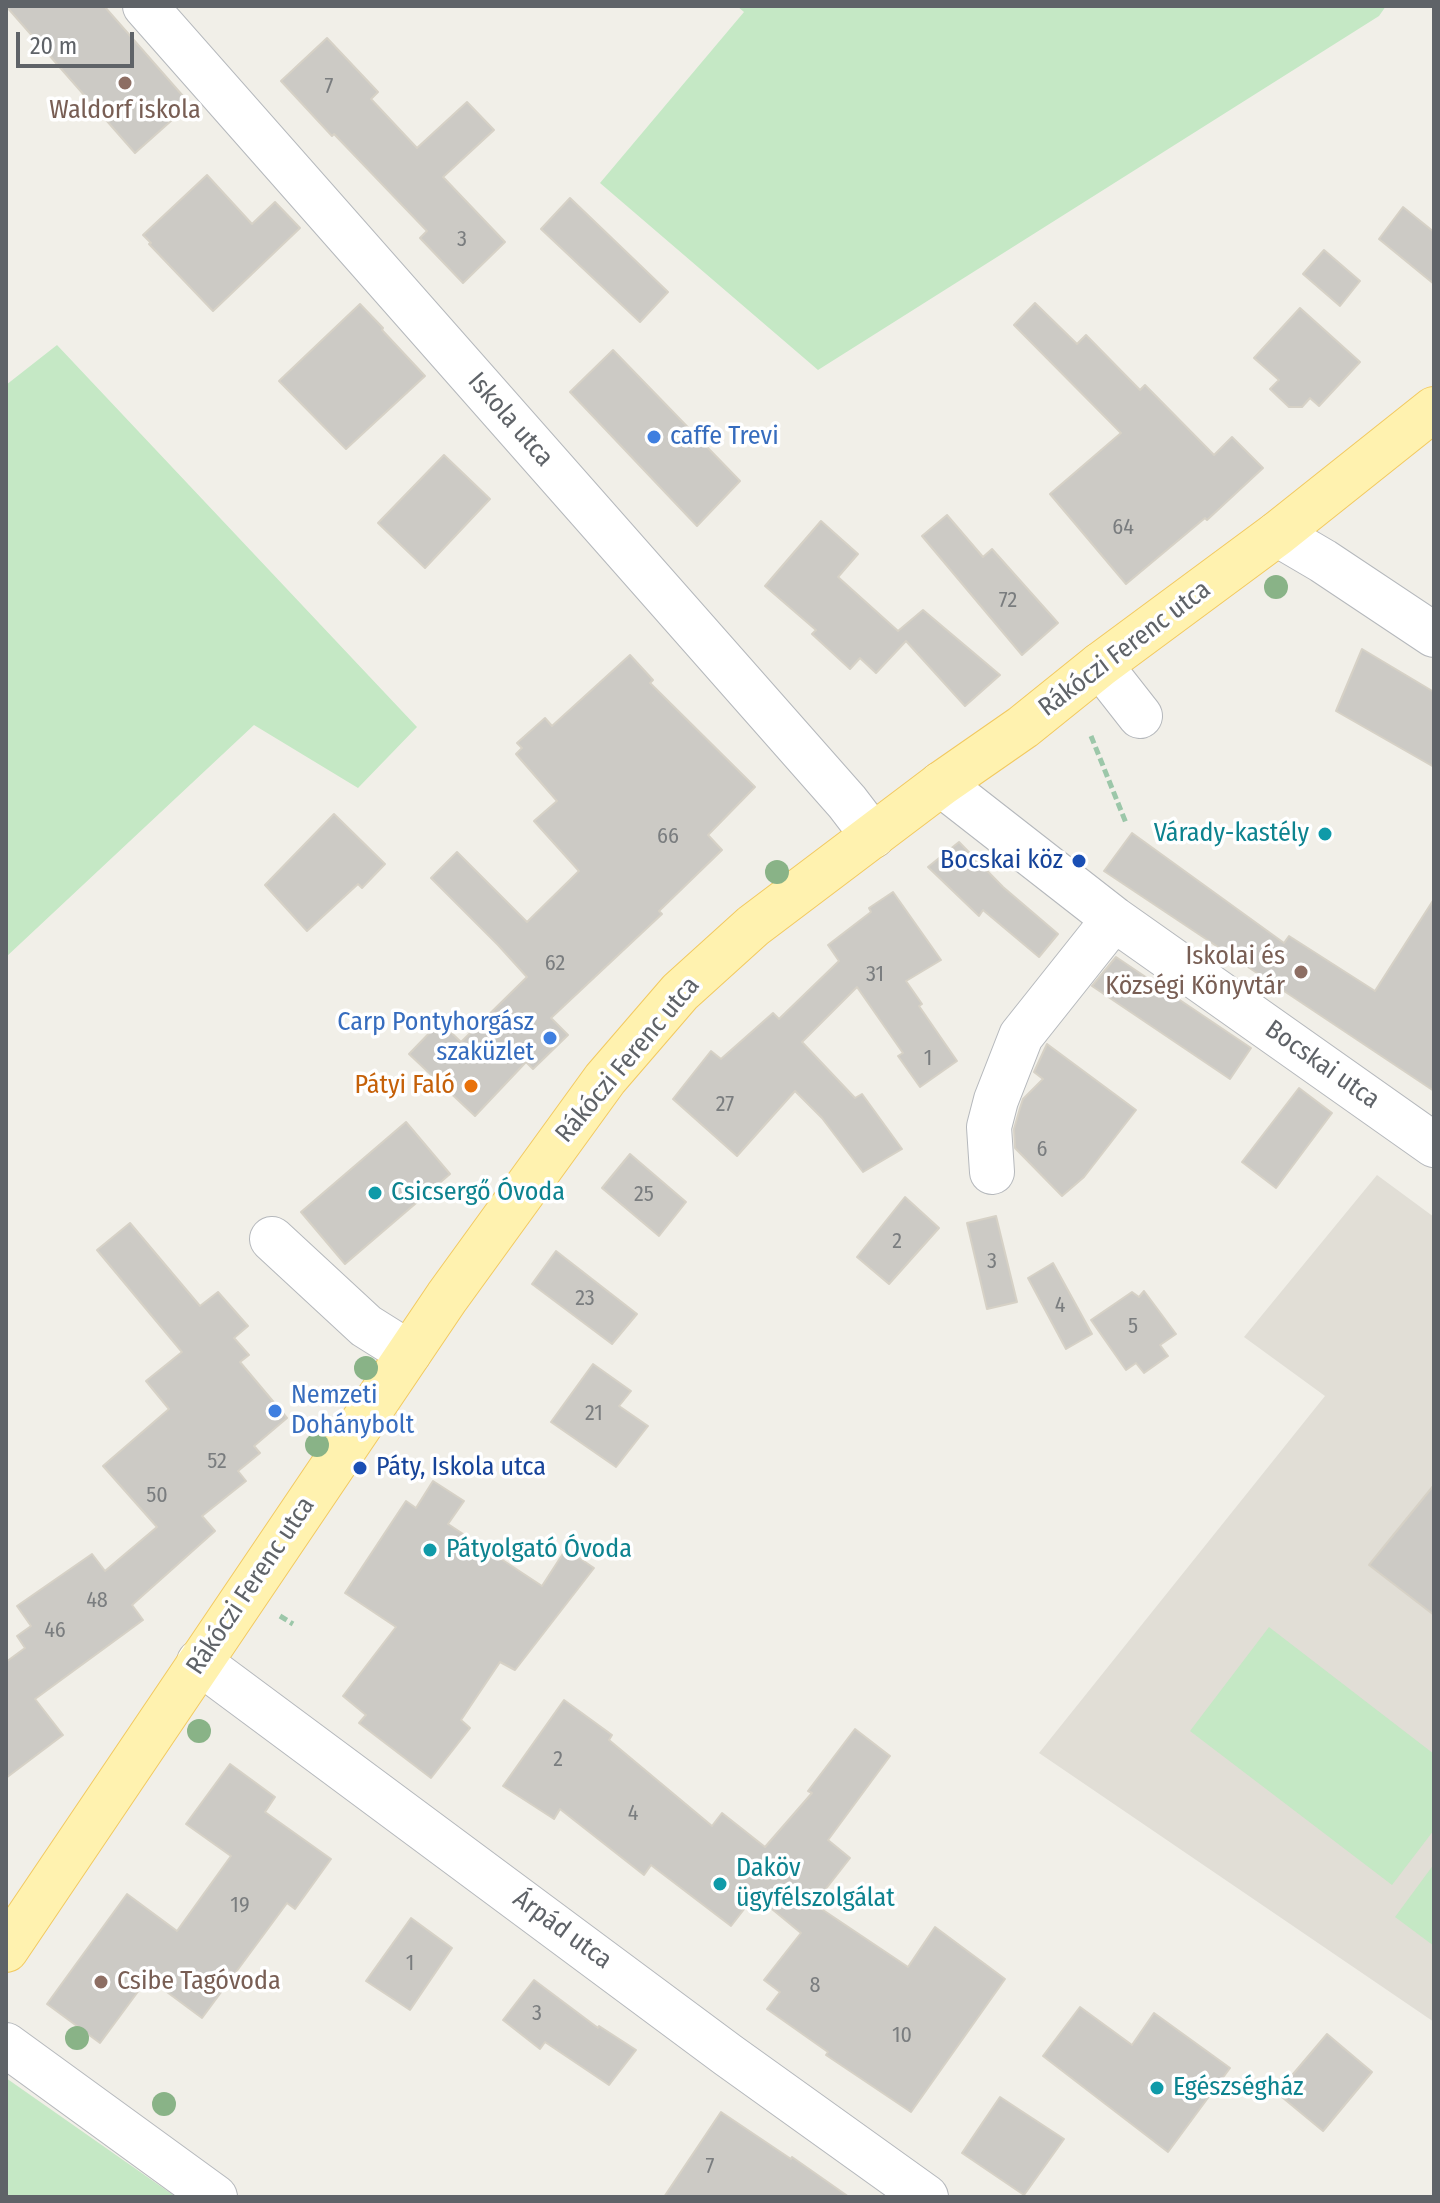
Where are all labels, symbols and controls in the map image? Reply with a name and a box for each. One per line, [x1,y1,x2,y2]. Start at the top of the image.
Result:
scale bar [20,16,138,66]
text: 20 m [30,32,77,60]
marker: Waldorf iskola [116,74,134,92]
house number: 7 [325,74,333,100]
place label: Waldorf iskola [49,95,201,127]
house number: 3 [457,227,467,253]
street label: Iskola utca [461,367,559,473]
place label: caffe Trevi [670,421,779,453]
marker: caffe Trevi [645,428,663,446]
house number: 64 [1112,515,1134,541]
street label: Rákóczi Ferenc utca [1033,574,1217,724]
house number: 72 [999,588,1017,614]
place label: Várady-kastély [1154,818,1309,850]
house number: 66 [657,824,679,850]
marker: Várady-kastély [1316,825,1334,843]
place label: Bocskai köz [940,845,1063,877]
marker: Bocskai köz [1070,852,1088,870]
place label: Iskolai és Községi Könyvtár [1105,941,1285,1002]
house number: 62 [545,951,565,977]
house number: 31 [866,962,884,988]
marker: Iskolai és Községi Könyvtár [1292,963,1310,981]
street label: Rákóczi Ferenc utca [550,971,706,1149]
place label: Carp Pontyhorgász szaküzlet [337,1007,534,1068]
street label: Bocskai utca [1259,1014,1385,1116]
marker: Carp Pontyhorgász szaküzlet [541,1029,559,1047]
house number: 1 [924,1046,932,1072]
place label: Pátyi Faló [355,1070,455,1102]
marker: Pátyi Faló [462,1077,480,1095]
house number: 27 [716,1092,734,1118]
house number: 6 [1037,1137,1047,1163]
place label: Csicsergő Óvoda [391,1177,565,1209]
house number: 25 [634,1182,654,1208]
marker: Csicsergő Óvoda [366,1184,384,1202]
house number: 2 [892,1229,902,1255]
house number: 3 [987,1249,997,1275]
house number: 23 [575,1286,595,1312]
house number: 4 [1055,1293,1065,1319]
house number: 5 [1128,1314,1138,1340]
place label: Nemzeti Dohánybolt [291,1380,414,1442]
house number: 21 [585,1401,603,1427]
marker: Nemzeti Dohánybolt [266,1402,284,1420]
house number: 52 [207,1449,227,1475]
place label: Páty, Iskola utca [376,1452,546,1484]
marker: Páty, Iskola utca [351,1459,369,1477]
house number: 50 [146,1483,168,1509]
street label: Rákóczi Ferenc utca [180,1491,322,1681]
place label: Pátyolgató Óvoda [446,1534,632,1566]
marker: Pátyolgató Óvoda [421,1541,439,1559]
house number: 48 [86,1588,108,1614]
house number: 46 [44,1618,66,1644]
house number: 2 [553,1747,563,1773]
house number: 4 [628,1801,638,1827]
place label: Daköv ügyfélszolgálat [736,1853,895,1914]
marker: Daköv ügyfélszolgálat [711,1875,729,1893]
street label: Árpád utca [507,1884,617,1976]
house number: 19 [230,1893,250,1919]
house number: 1 [406,1951,414,1977]
place label: Csibe Tagóvoda [117,1966,281,1998]
marker: Csibe Tagóvoda [92,1973,110,1991]
house number: 8 [810,1973,820,1999]
house number: 3 [532,2001,542,2027]
house number: 10 [892,2023,912,2049]
place label: Egészségház [1173,2072,1303,2104]
marker: Egészségház [1148,2079,1166,2097]
house number: 7 [706,2154,714,2180]

